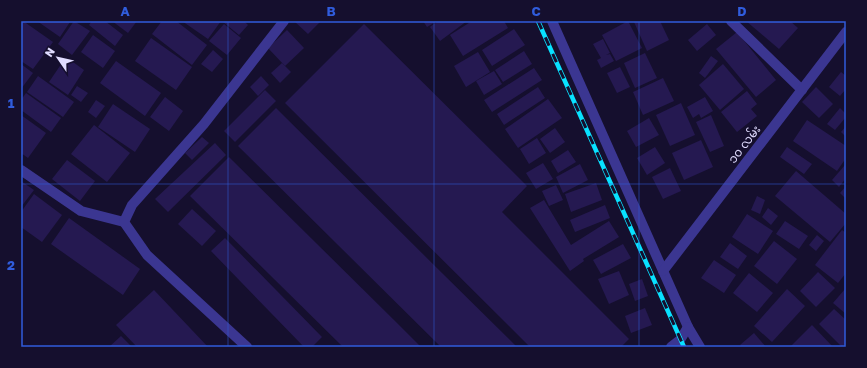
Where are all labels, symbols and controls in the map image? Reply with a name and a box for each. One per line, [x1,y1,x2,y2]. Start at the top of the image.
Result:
text: A [120,3,130,19]
text: B [326,3,336,19]
text: C [531,3,541,19]
text: D [737,3,747,19]
north arrow [38,38,78,78]
text: N [42,45,57,59]
text: 1 [8,95,15,111]
street label: ၁၀ လမ်း [724,121,763,166]
text: 2 [7,257,15,273]

